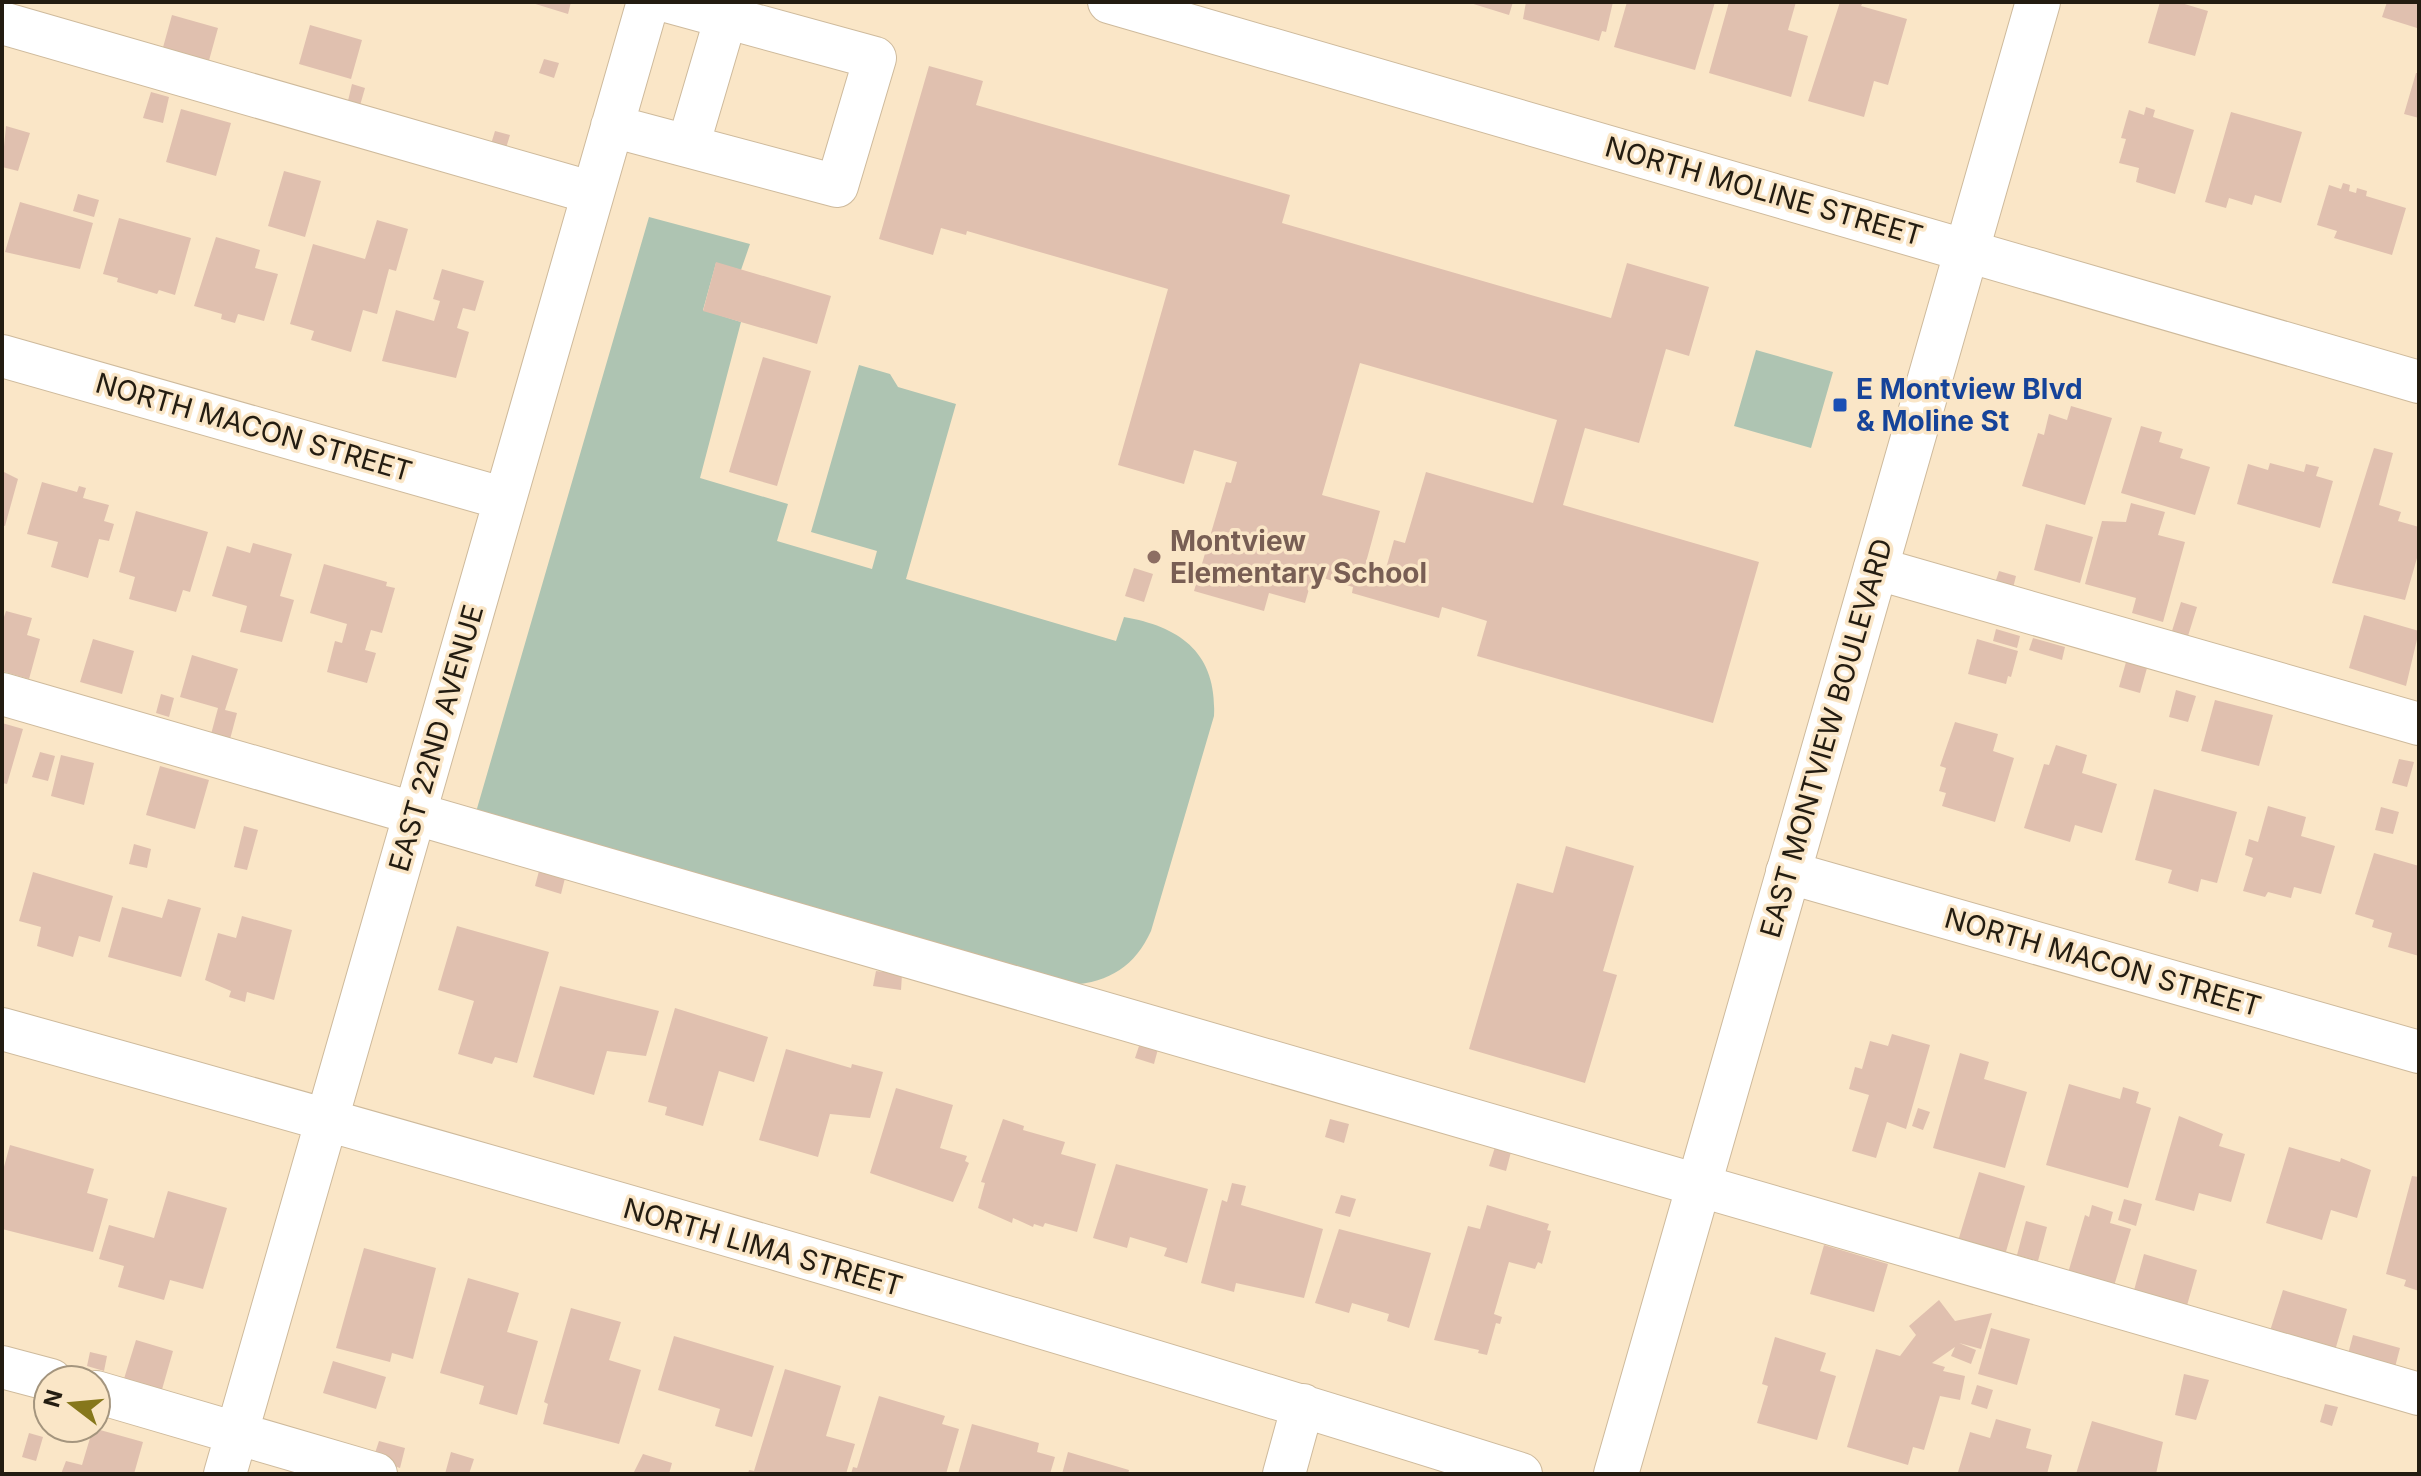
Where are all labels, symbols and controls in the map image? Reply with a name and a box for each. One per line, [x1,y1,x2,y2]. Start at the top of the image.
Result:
street label: NORTH MOLINE STREET [1601,129,1927,253]
street label: NORTH MACON STREET [92,366,416,488]
place label: E Montview Blvd & Moline St [1856,372,2083,438]
marker: E Montview Blvd & Moline St [1831,396,1849,414]
place label: Montview Elementary School [1170,524,1427,590]
street label: EAST MONTVIEW BOULEVARD [1753,535,1899,941]
marker: Montview Elementary School [1145,548,1163,566]
street label: EAST 22ND AVENUE [382,601,490,875]
street label: NORTH MACON STREET [1941,901,2265,1023]
street label: NORTH LIMA STREET [619,1191,907,1303]
north arrow [32,1364,112,1444]
text: N [38,1387,68,1410]

